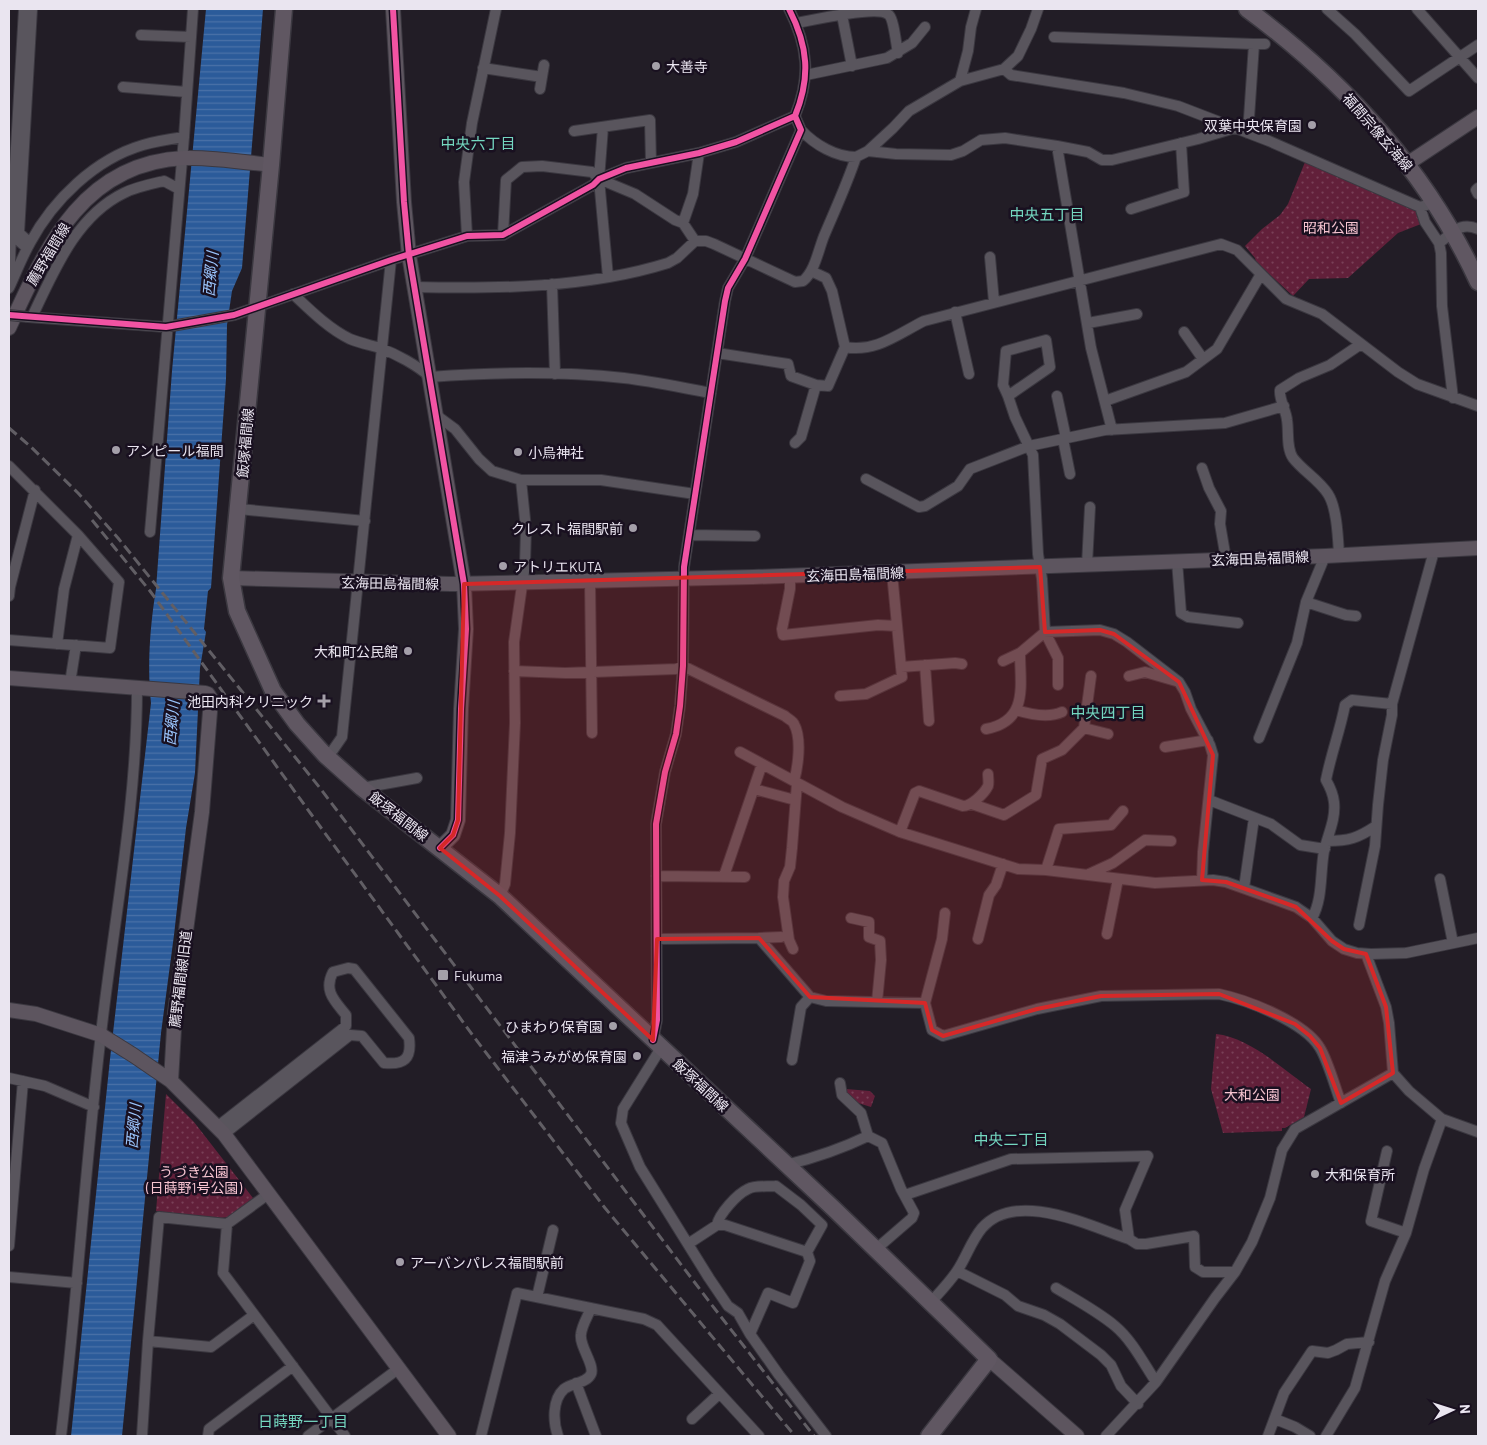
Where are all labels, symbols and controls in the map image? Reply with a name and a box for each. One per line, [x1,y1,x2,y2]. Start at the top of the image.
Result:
place label: 大善寺 [666,58,708,75]
marker: 大善寺 [650,60,662,72]
street label: 福間宗像玄海線 [1339,89,1417,175]
place label: 双葉中央保育園 [1204,117,1302,134]
marker: 双葉中央保育園 [1306,119,1318,131]
district label: 中央六丁目 [440,134,516,152]
district label: 中央五丁目 [1009,205,1085,223]
park label: 昭和公園 [1303,219,1359,236]
street label: 薦野福間線 [23,220,73,288]
water label: 西郷川 [199,249,221,297]
street label: 飯塚福間線 [233,407,257,479]
place label: アンピール福間 [126,442,223,459]
marker: アンピール福間 [110,444,122,456]
place label: 小烏神社 [528,444,584,461]
marker: 小烏神社 [512,446,524,458]
place label: クレスト福間駅前 [511,520,623,537]
marker: クレスト福間駅前 [627,522,639,534]
street label: 玄海田島福間線 [1211,548,1309,568]
place label: アトリエKUTA [513,558,603,575]
marker: アトリエKUTA [497,560,509,572]
street label: 玄海田島福間線 [806,564,904,584]
street label: 玄海田島福間線 [341,574,439,592]
place label: 大和町公民館 [314,643,398,660]
marker: 大和町公民館 [402,645,414,657]
place label: 池田内科クリニック [187,693,313,710]
marker: 池田内科クリニック [317,694,331,708]
water label: 西郷川 [160,698,182,746]
district label: 中央四丁目 [1070,703,1146,721]
street label: 飯塚福間線 [366,788,432,844]
street label: 薦野福間線旧道 [166,929,194,1029]
place label: Fukuma [454,967,503,984]
marker: Fukuma [436,968,450,982]
place label: ひまわり保育園 [505,1018,603,1035]
marker: ひまわり保育園 [607,1020,619,1032]
place label: 福津うみがめ保育園 [501,1048,627,1065]
marker: 福津うみがめ保育園 [631,1050,643,1062]
street label: 飯塚福間線 [670,1055,732,1115]
park label: 大和公園 [1224,1086,1280,1103]
water label: 西郷川 [122,1101,144,1149]
district label: 中央二丁目 [973,1130,1049,1148]
park label: うづき公園 (日蒔野1号公園) [145,1163,242,1196]
place label: 大和保育所 [1325,1166,1395,1183]
marker: 大和保育所 [1309,1168,1321,1180]
place label: アーバンパレス福間駅前 [410,1254,564,1271]
marker: アーバンパレス福間駅前 [394,1256,406,1268]
north arrow [1427,1385,1477,1435]
text: N [1457,1404,1474,1414]
district label: 日蒔野一丁目 [258,1412,348,1430]

